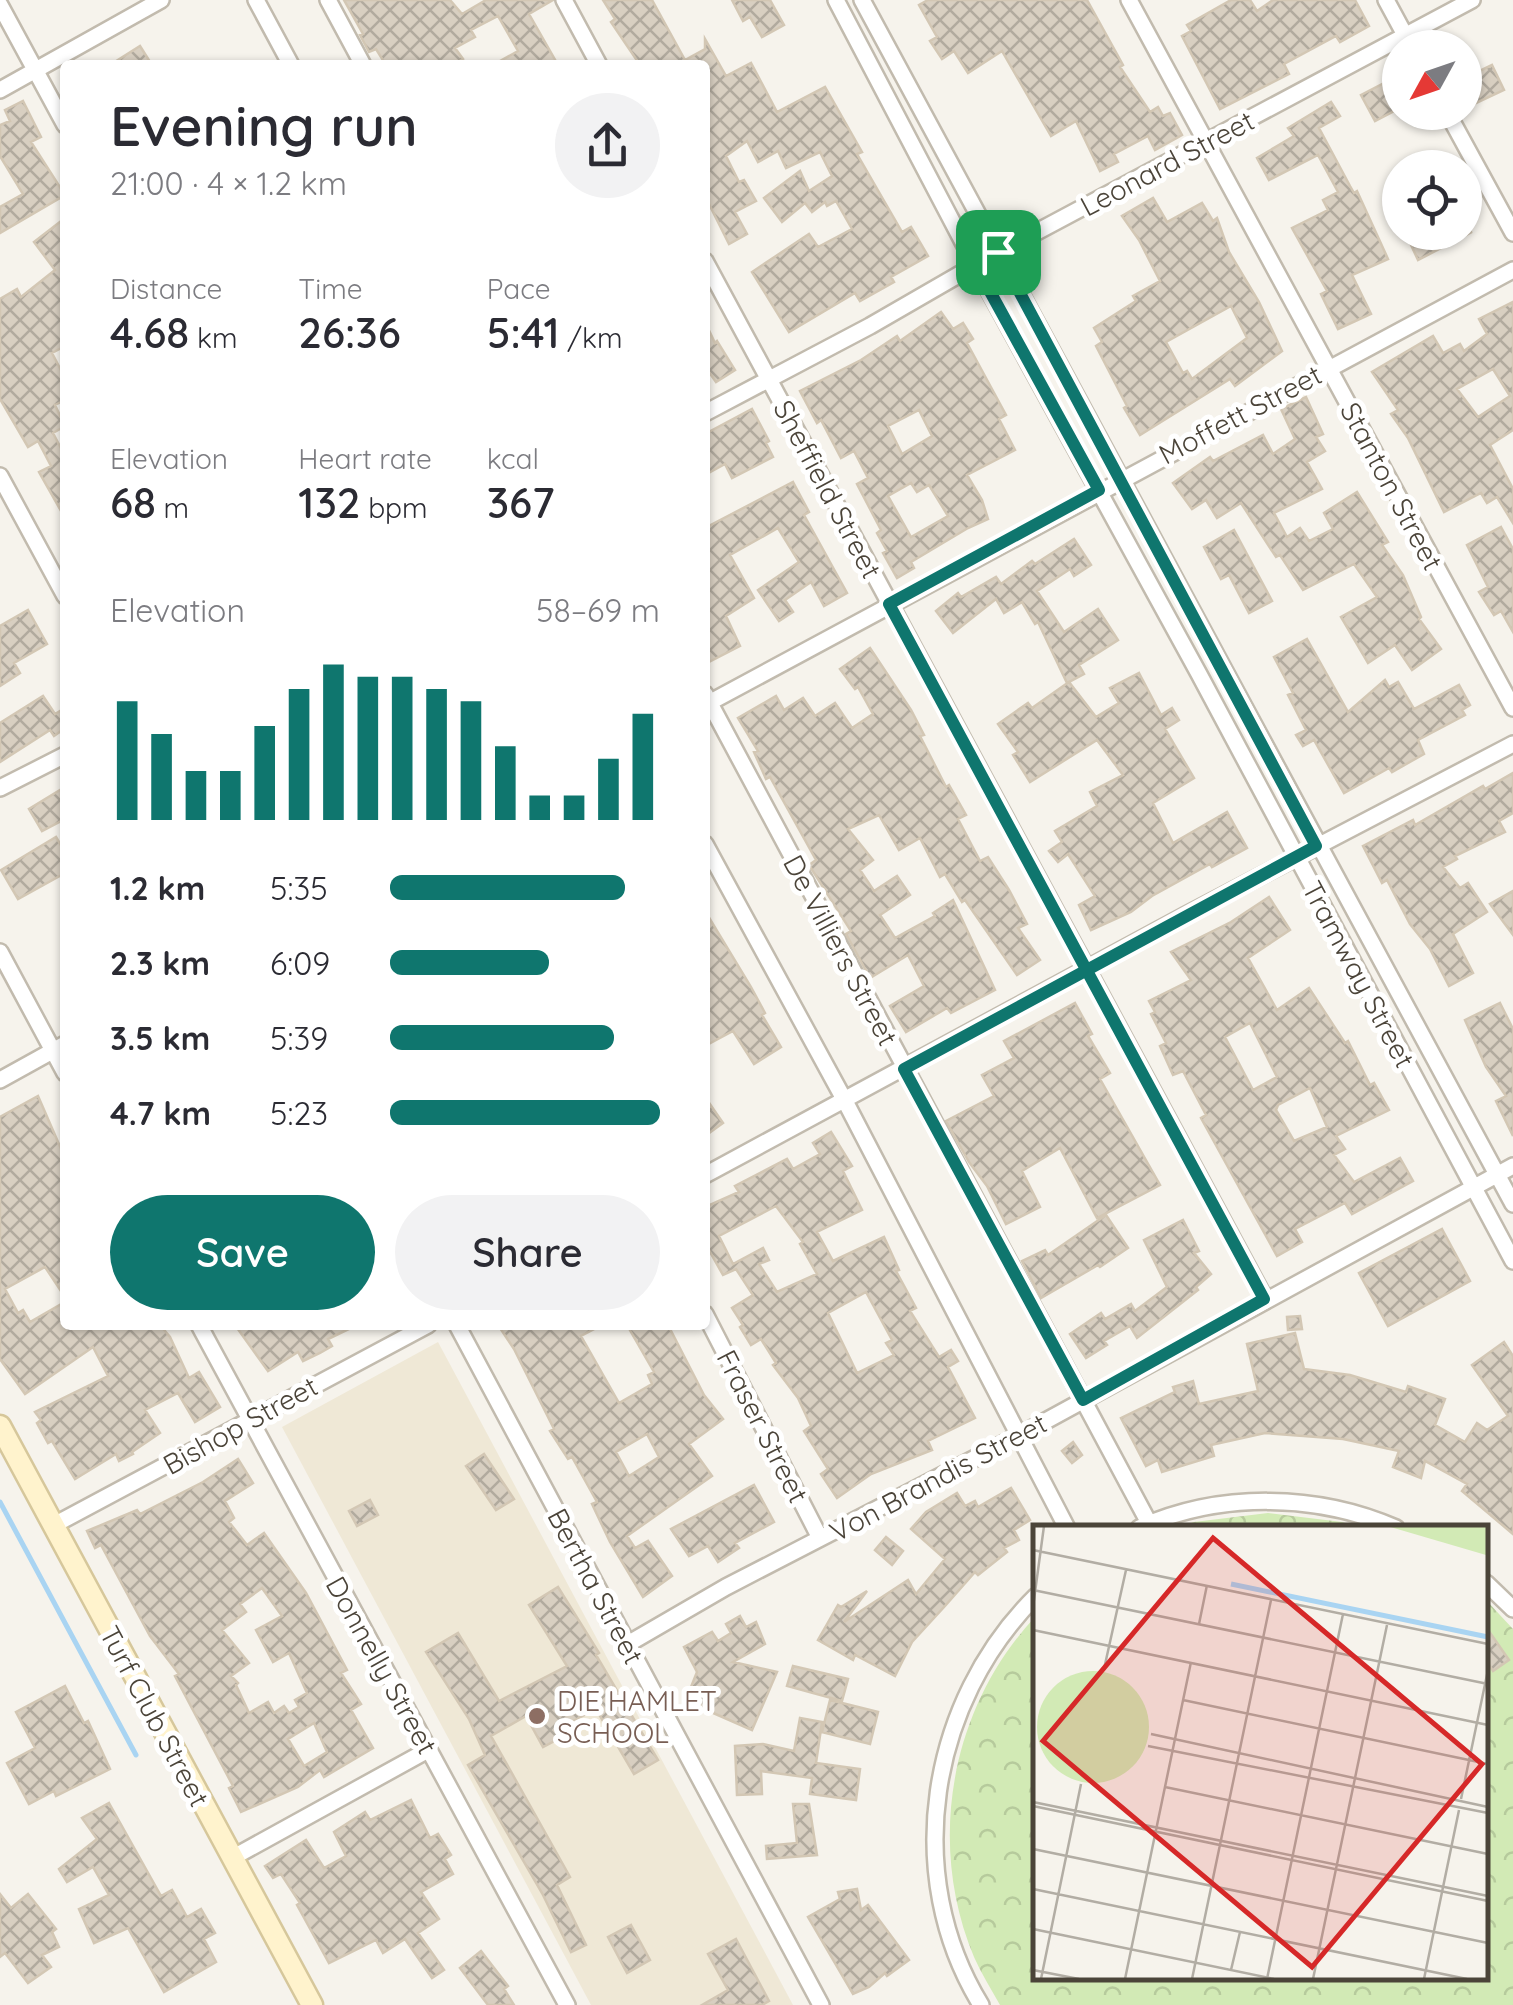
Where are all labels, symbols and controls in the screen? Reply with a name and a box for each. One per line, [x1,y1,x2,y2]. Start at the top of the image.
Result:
north arrow [1382,30,1482,130]
map controls [1382,30,1482,250]
text: Evening run [110,91,418,160]
button: share [555,93,660,198]
street label: Leonard Street [1074,102,1260,224]
button: locate [1382,150,1482,250]
text: 21:00 · 4 × 1.2 km [110,163,347,203]
pin [956,210,1041,295]
icon: arrive [971,225,1026,280]
text: Distance [110,271,222,306]
text: Time [298,271,363,306]
text: Pace [487,271,551,306]
text: 4.68 [110,306,189,359]
text: 26:36 [298,306,401,359]
text: 5:41 [487,306,560,359]
text: km [189,320,237,355]
text: /km [560,320,622,355]
street label: Moffett Street [1153,356,1327,472]
street label: Sheffield Street [766,394,890,584]
street label: Stanton Street [1333,396,1451,576]
text: Elevation [110,441,228,476]
text: Heart rate [298,441,432,476]
text: kcal [487,441,539,476]
text: 68 [110,476,156,529]
text: 132 [298,476,361,529]
text: 367 [487,476,555,529]
text: m [156,490,189,525]
text: bpm [361,490,428,525]
text: Elevation [110,590,245,630]
text: 58–69 m [536,590,660,630]
street label: De Villiers Street [776,849,906,1051]
text: 1.2 km [110,868,205,908]
text: 5:35 [270,868,328,908]
street label: Tramway Street [1295,875,1423,1073]
text: 2.3 km [110,943,210,983]
text: 6:09 [270,943,330,983]
text: 3.5 km [110,1018,210,1058]
text: 5:39 [270,1018,328,1058]
text: 4.7 km [110,1093,211,1133]
text: 5:23 [270,1093,328,1133]
button: Save [110,1195,375,1310]
button: Share [395,1195,660,1310]
street label: Fraser Street [710,1344,816,1508]
street label: Bishop Street [157,1368,323,1482]
street label: Von Brandis Street [823,1405,1053,1549]
street label: Bertha Street [540,1502,652,1670]
inset map [1033,1525,1488,1980]
street label: Donnelly Street [319,1570,445,1760]
street label: Turf Club Street [93,1620,217,1812]
place label: DIE HAMLET SCHOOL [557,1683,717,1750]
marker: DIE HAMLET SCHOOL [526,1705,548,1727]

